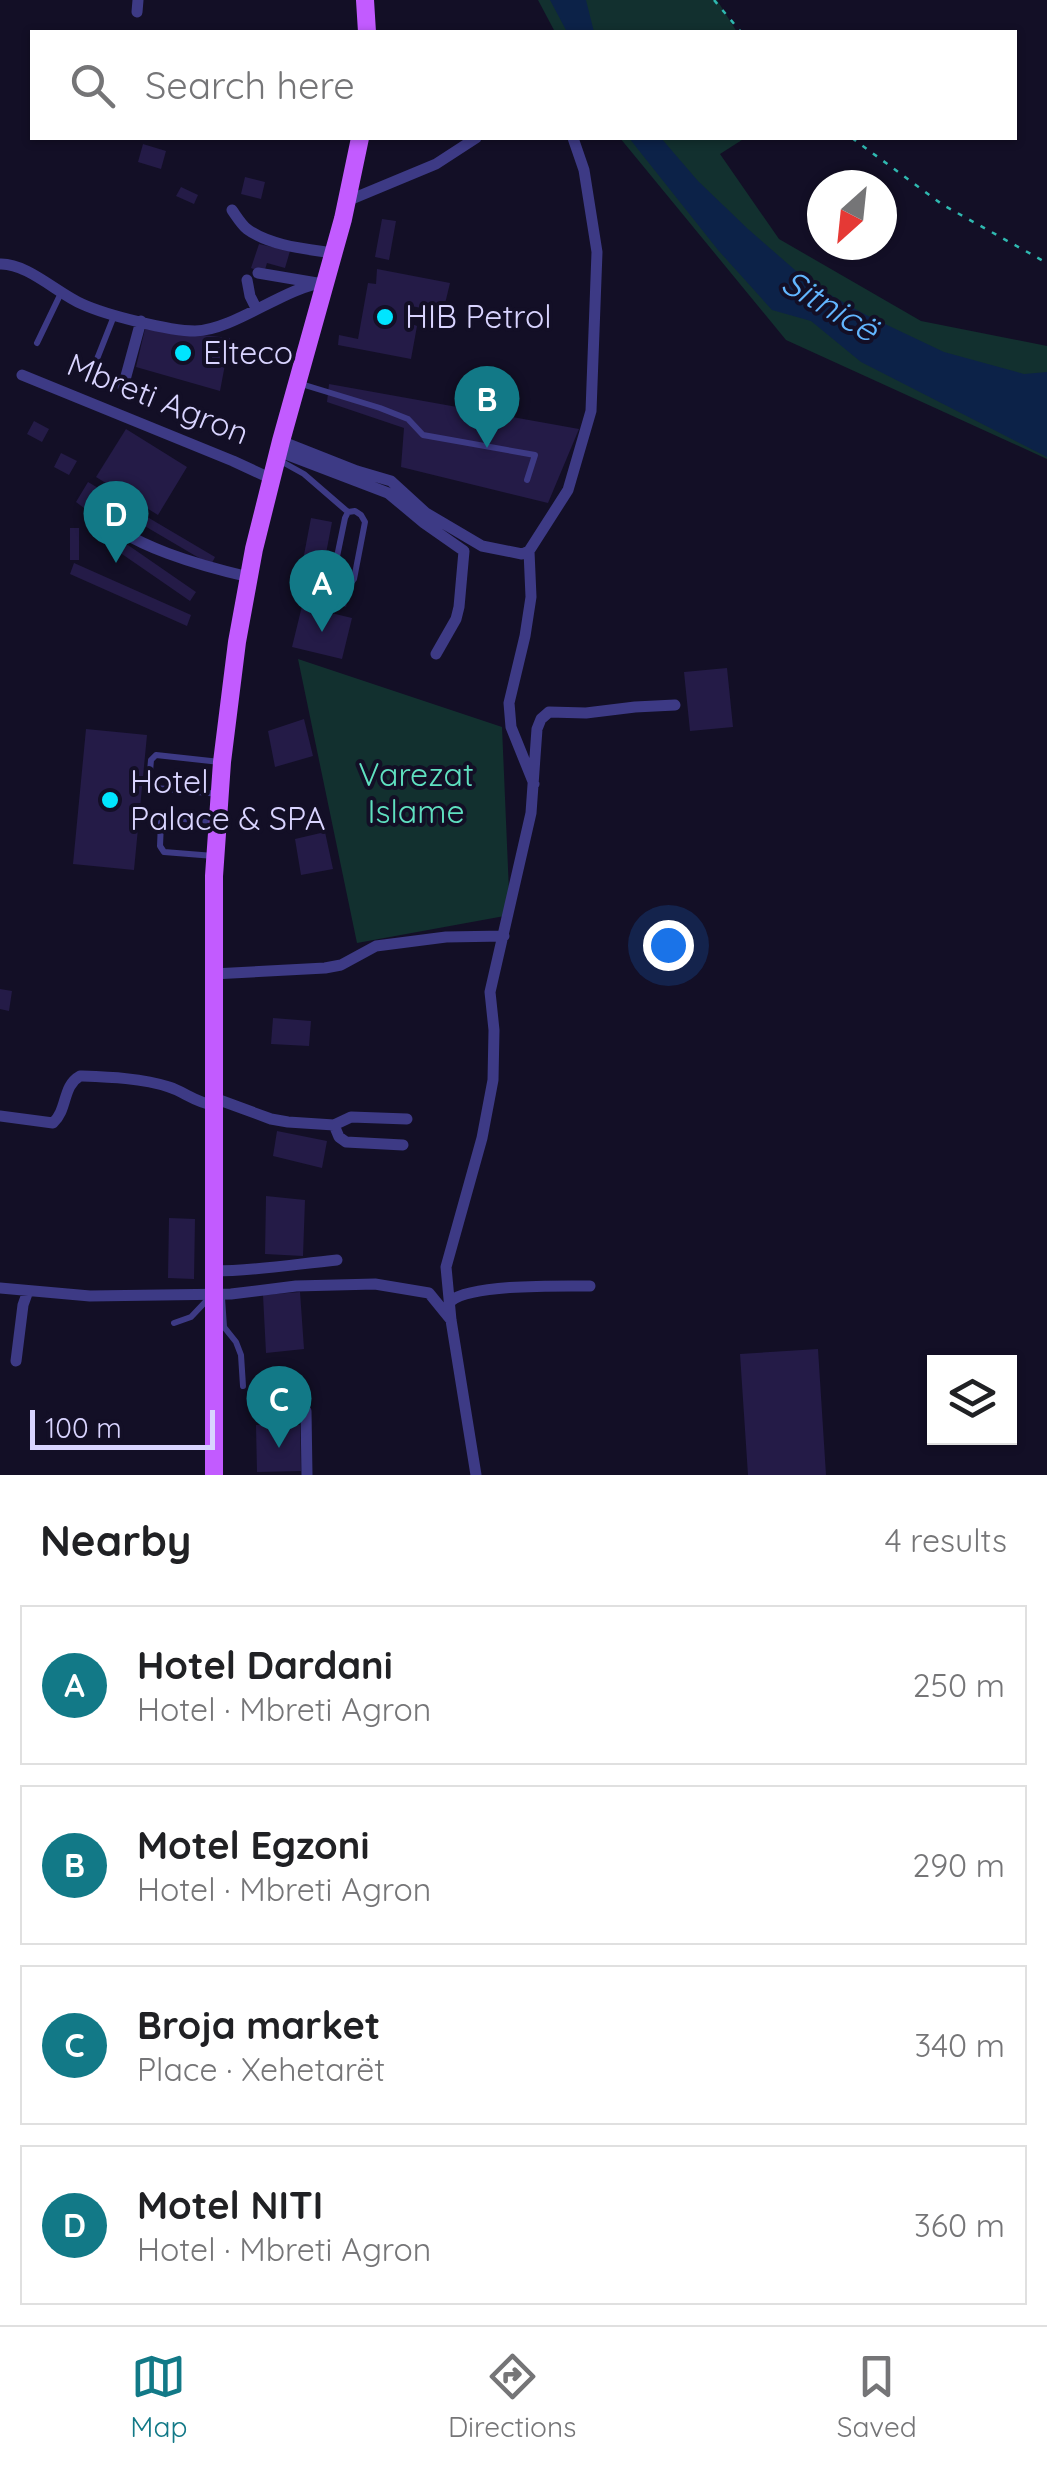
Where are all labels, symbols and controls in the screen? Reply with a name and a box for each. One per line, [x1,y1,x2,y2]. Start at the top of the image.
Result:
search box [30,30,1017,140]
icon: search [65,58,120,113]
text: Search here [145,61,355,109]
north arrow [807,170,897,260]
water label: Sitnicë [774,259,888,352]
place label: HIB Petrol [405,296,552,336]
marker: HIB Petrol [374,306,396,328]
place label: Elteco [203,332,293,372]
marker: Elteco [172,342,194,364]
street label: Mbreti Agron [62,344,255,453]
pin: B [454,366,520,448]
pin: D [84,480,148,563]
pin: A [290,550,354,632]
park label: Varezat Islame [358,754,474,831]
place label: Hotel Palace & SPA [130,761,325,838]
marker: Hotel Palace & SPA [99,789,121,811]
your location [643,920,694,971]
map controls [927,1355,1017,1445]
button: layers [927,1355,1017,1445]
pin: C [246,1366,312,1448]
scale bar [30,1405,215,1450]
text: 100 m [45,1410,122,1445]
text: Nearby [40,1514,191,1567]
text: 4 results [885,1520,1007,1560]
text: Hotel Dardani [137,1641,393,1689]
text: A [64,1665,85,1705]
text: 250 m [913,1665,1005,1705]
text: Hotel · Mbreti Agron [137,1689,431,1729]
text: Motel Egzoni [137,1821,369,1869]
text: B [64,1845,85,1885]
text: 290 m [912,1845,1005,1885]
text: Hotel · Mbreti Agron [137,1869,431,1909]
text: Broja market [137,2001,380,2049]
text: C [64,2025,85,2065]
text: 340 m [914,2025,1005,2065]
text: Place · Xehetarët [137,2049,385,2089]
text: Motel NITI [137,2181,323,2229]
text: D [63,2205,86,2245]
text: 360 m [914,2205,1005,2245]
text: Hotel · Mbreti Agron [137,2229,431,2269]
tab: Map [130,2349,187,2444]
tab: Directions [448,2349,576,2444]
tab: Saved [837,2349,917,2444]

